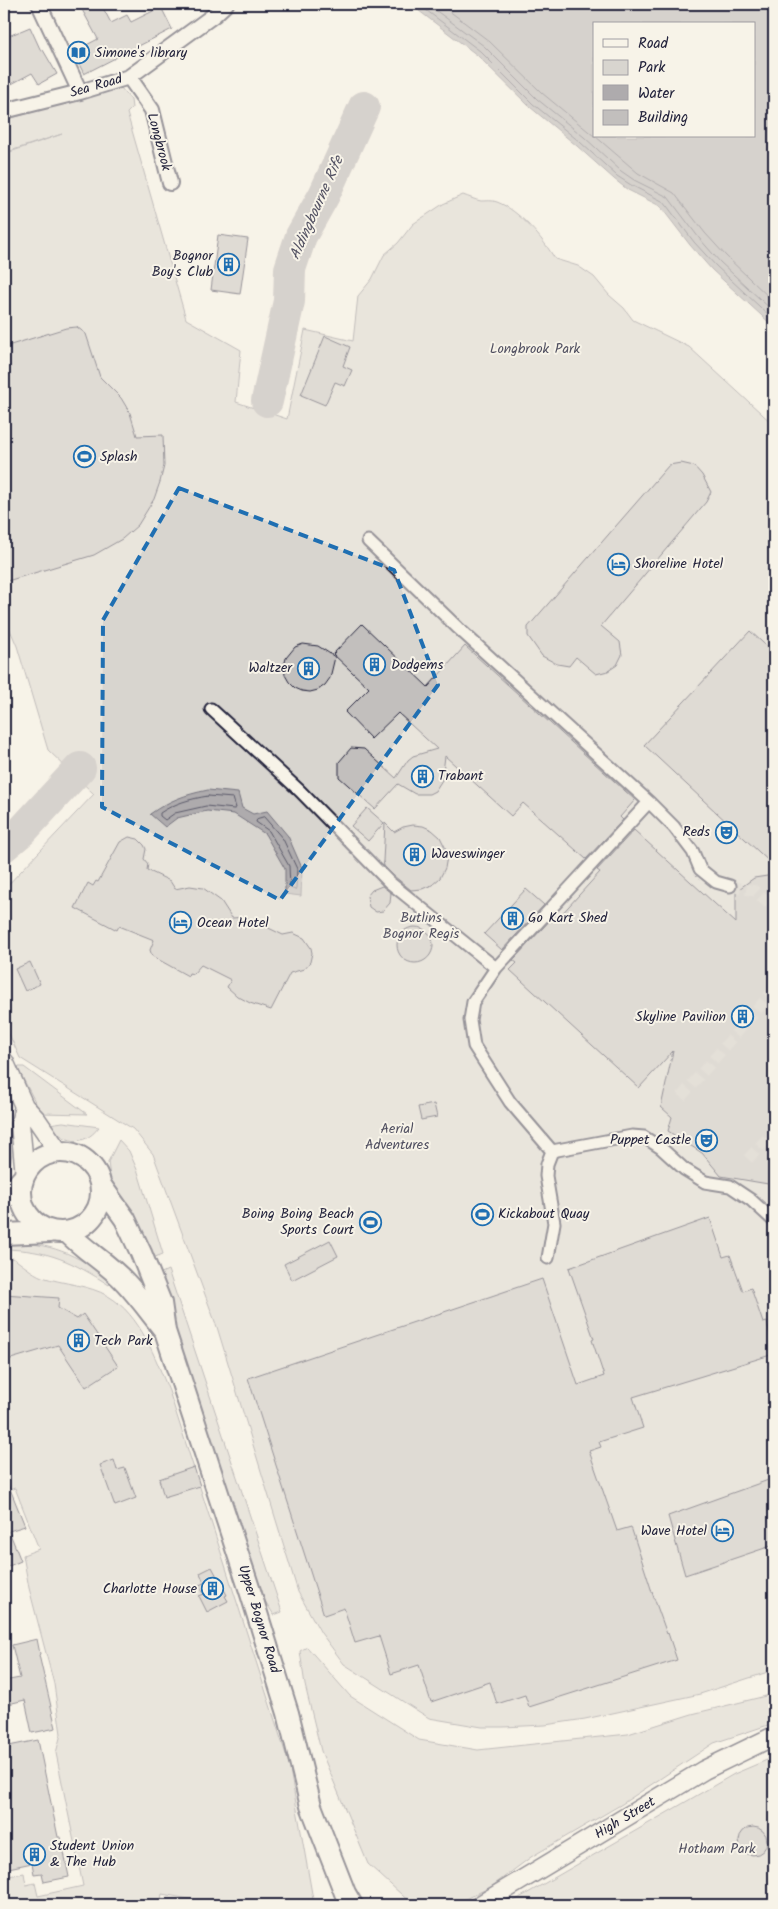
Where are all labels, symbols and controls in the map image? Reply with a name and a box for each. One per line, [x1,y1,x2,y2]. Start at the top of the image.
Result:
legend [593,22,756,138]
text: Road [638,32,669,56]
library icon: Simone's library [67,41,91,65]
place label: Simone's library [95,42,188,64]
text: Park [638,56,666,80]
street label: Sea Road [67,68,126,104]
text: Water [638,82,675,106]
text: Building [638,106,688,130]
street label: Longbrook [141,110,177,174]
water label: Aldingbourne Rife [283,151,351,264]
place label: Bognor Boy's Club [152,245,214,283]
building icon: Bognor Boy's Club [217,252,241,276]
park label: Longbrook Park [490,338,581,360]
sports icon: Splash [72,445,96,469]
place label: Splash [100,446,138,468]
hotel icon: Shoreline Hotel [606,552,630,576]
place label: Shoreline Hotel [634,553,724,575]
building icon: Dodgems [363,653,387,677]
place label: Dodgems [391,654,443,676]
building icon: Waltzer [296,656,320,680]
place label: Waltzer [249,657,293,679]
building icon: Trabant [410,764,434,788]
place label: Trabant [438,765,484,787]
theatre icon: Reds [714,820,738,844]
place label: Reds [683,821,710,843]
building icon: Waveswinger [403,842,427,866]
place label: Waveswinger [431,843,506,865]
building icon: Go Kart Shed [500,906,524,930]
park label: Butlins Bognor Regis [383,907,459,945]
place label: Go Kart Shed [528,907,608,929]
hotel icon: Ocean Hotel [169,911,193,935]
place label: Ocean Hotel [197,912,269,934]
building icon: Skyline Pavilion [730,1005,754,1029]
place label: Skyline Pavilion [635,1006,726,1028]
park label: Aerial Adventures [365,1118,429,1156]
theatre icon: Puppet Castle [695,1128,719,1152]
place label: Puppet Castle [610,1129,692,1151]
sports icon: Kickabout Quay [470,1202,494,1226]
place label: Boing Boing Beach Sports Court [242,1203,355,1241]
place label: Kickabout Quay [498,1203,590,1225]
sports icon: Boing Boing Beach Sports Court [358,1210,382,1234]
building icon: Tech Park [66,1329,90,1353]
place label: Tech Park [94,1330,153,1352]
hotel icon: Wave Hotel [711,1519,735,1543]
place label: Wave Hotel [641,1520,708,1542]
street label: Upper Bognor Road [232,1562,286,1677]
building icon: Charlotte House [201,1577,225,1601]
place label: Charlotte House [103,1578,198,1600]
street label: High Street [590,1791,660,1845]
place label: Student Union & The Hub [50,1835,134,1873]
park label: Hotham Park [678,1838,756,1860]
building icon: Student Union & The Hub [22,1842,46,1866]

